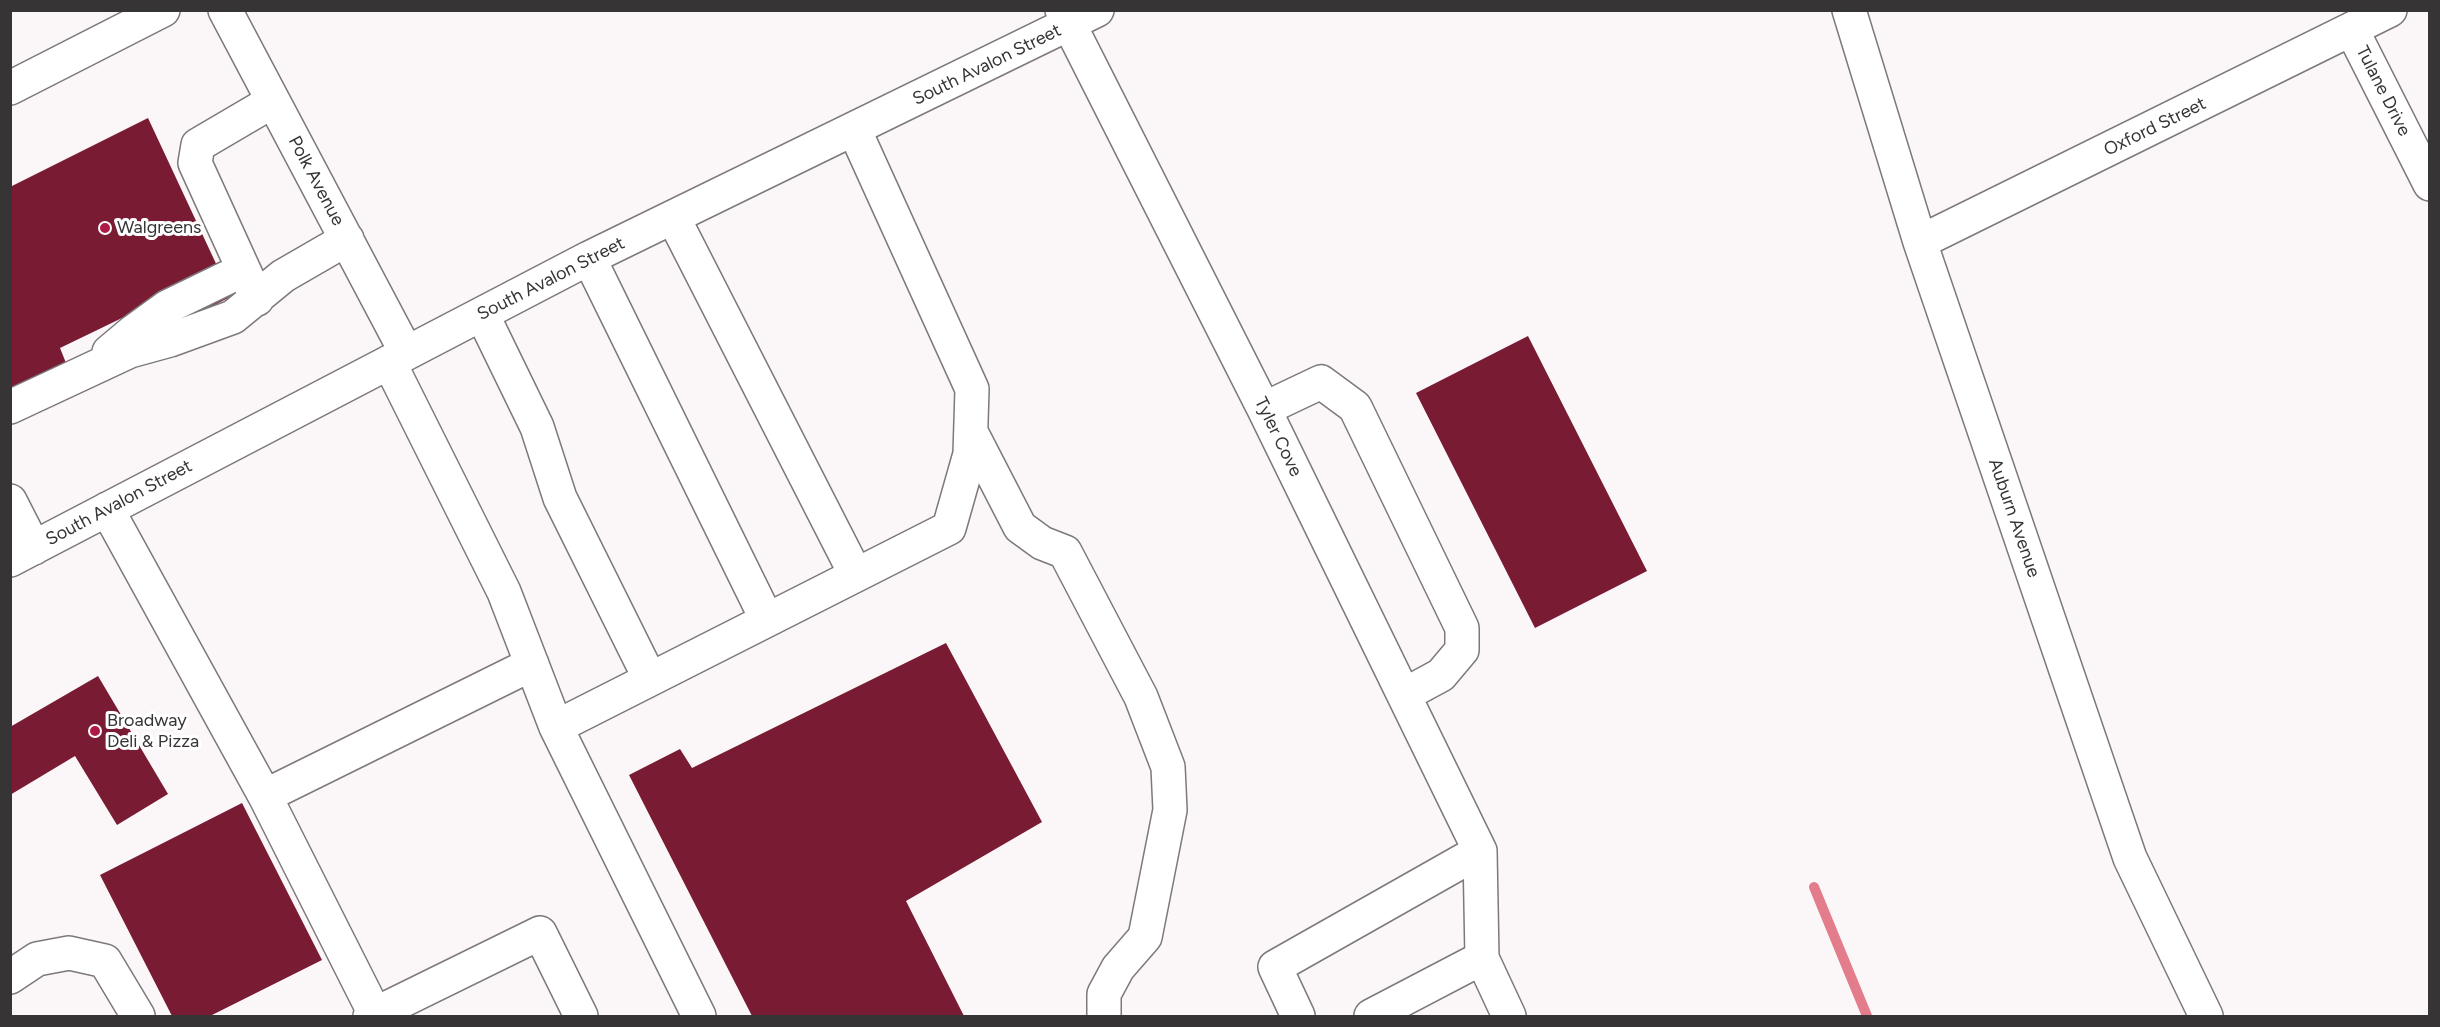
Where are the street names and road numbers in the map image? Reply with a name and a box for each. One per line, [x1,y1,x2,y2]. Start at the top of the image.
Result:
street label: South Avalon Street [909,20,1065,110]
street label: Tulane Drive [2351,42,2415,140]
street label: Oxford Street [2100,93,2210,161]
street label: Polk Avenue [283,132,349,230]
street label: South Avalon Street [474,233,628,325]
street label: Tyler Cove [1250,394,1306,480]
street label: South Avalon Street [42,455,196,551]
street label: Auburn Avenue [1984,456,2044,580]

